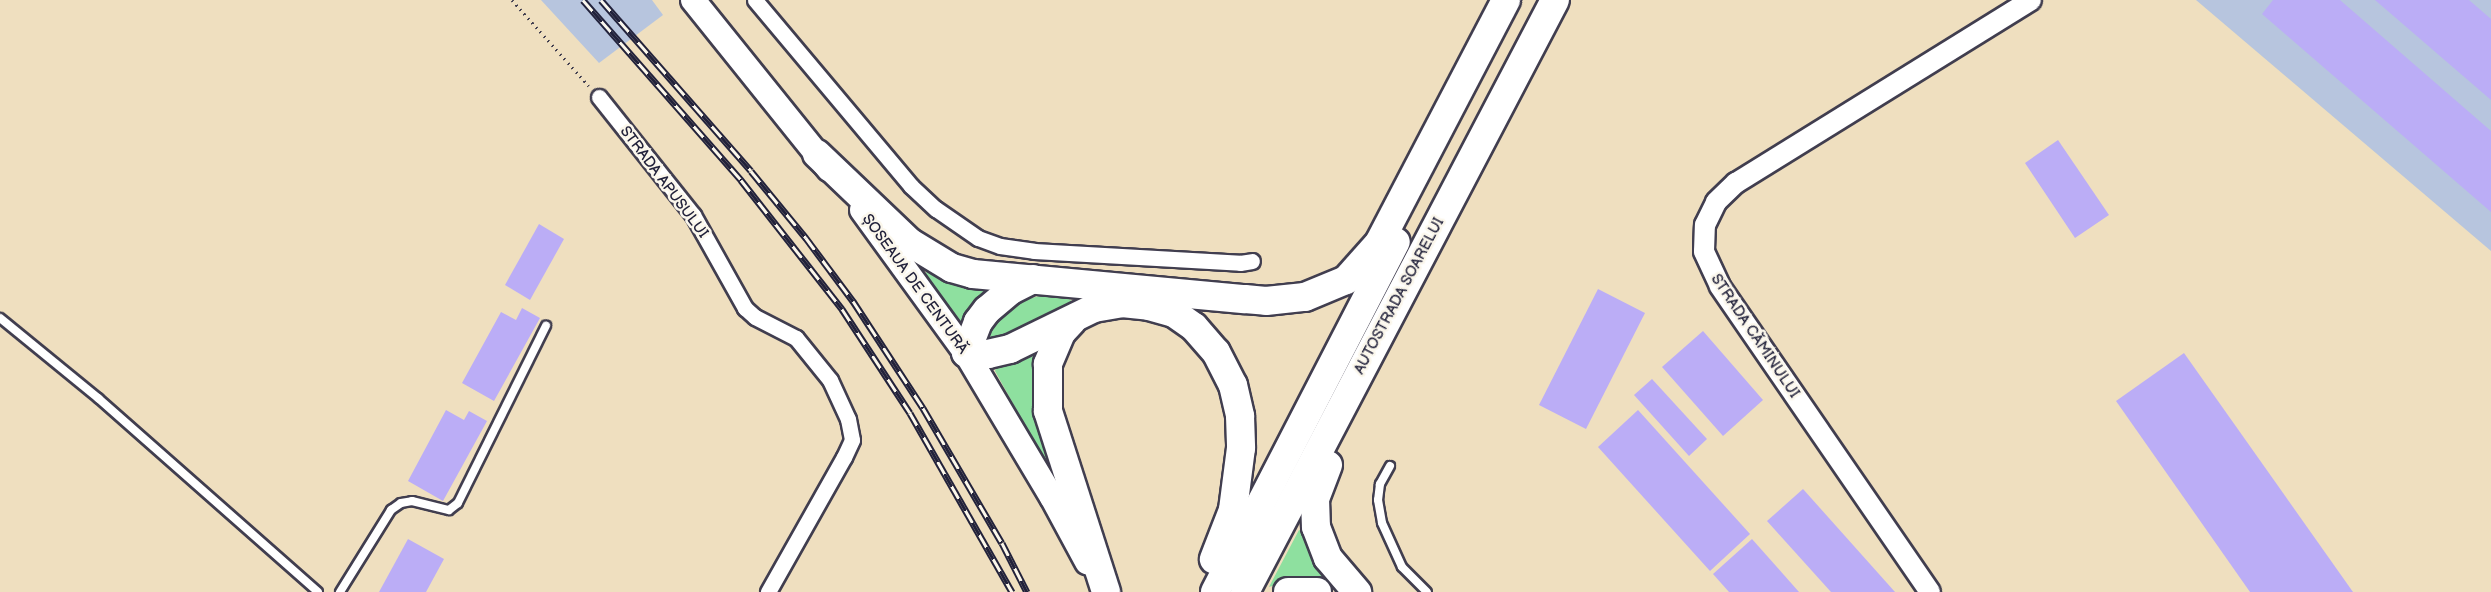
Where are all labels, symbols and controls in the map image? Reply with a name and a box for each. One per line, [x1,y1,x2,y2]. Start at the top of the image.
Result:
street label: STRADA APUSULUI [616,123,712,241]
street label: ȘOSEAUA DE CENTURĂ [858,211,972,357]
street label: AUTOSTRADA SOARELUI [1350,215,1448,377]
street label: STRADA CĂMINULUI [1707,271,1803,401]

